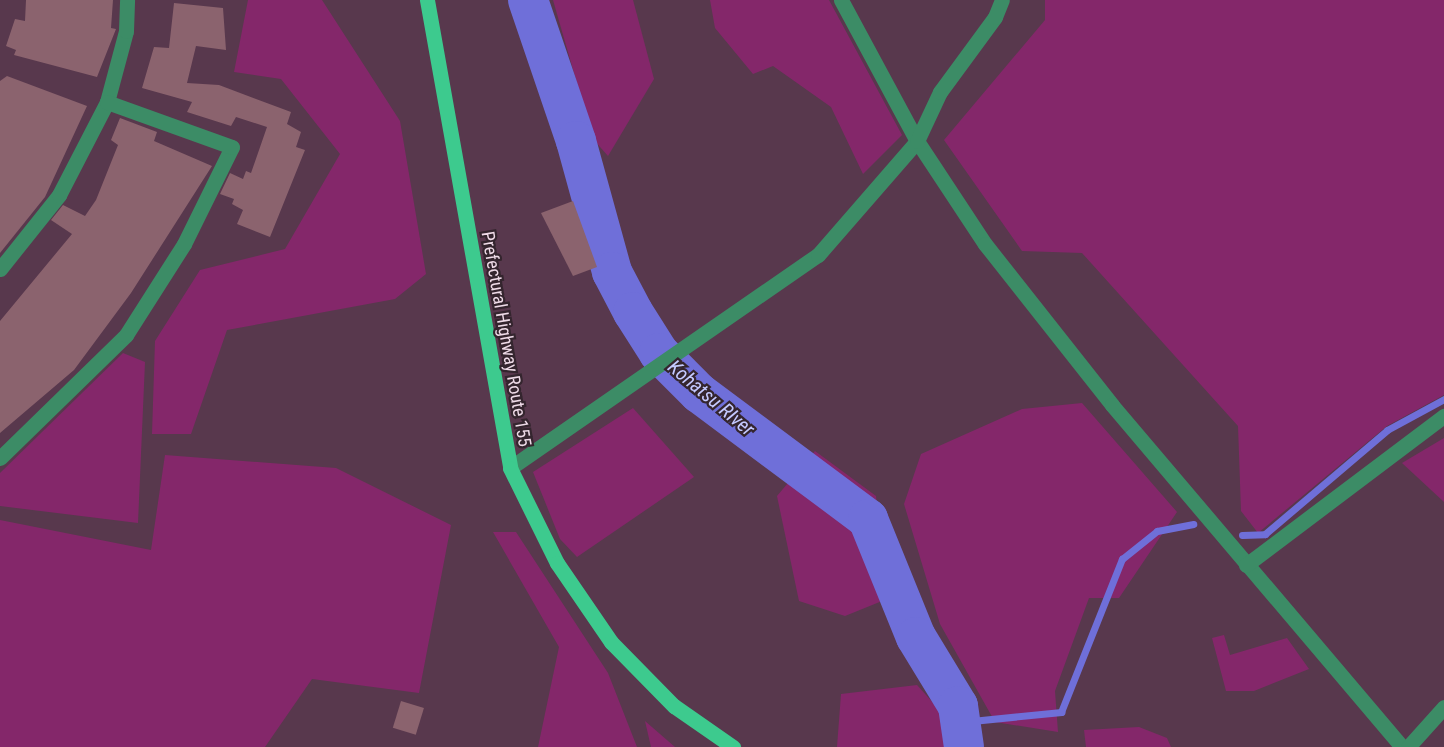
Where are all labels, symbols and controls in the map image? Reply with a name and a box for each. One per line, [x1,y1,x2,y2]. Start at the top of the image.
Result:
street label: Prefectural Highway Route 155 [476,230,536,448]
water label: Kohatsu RIver [663,355,759,441]

